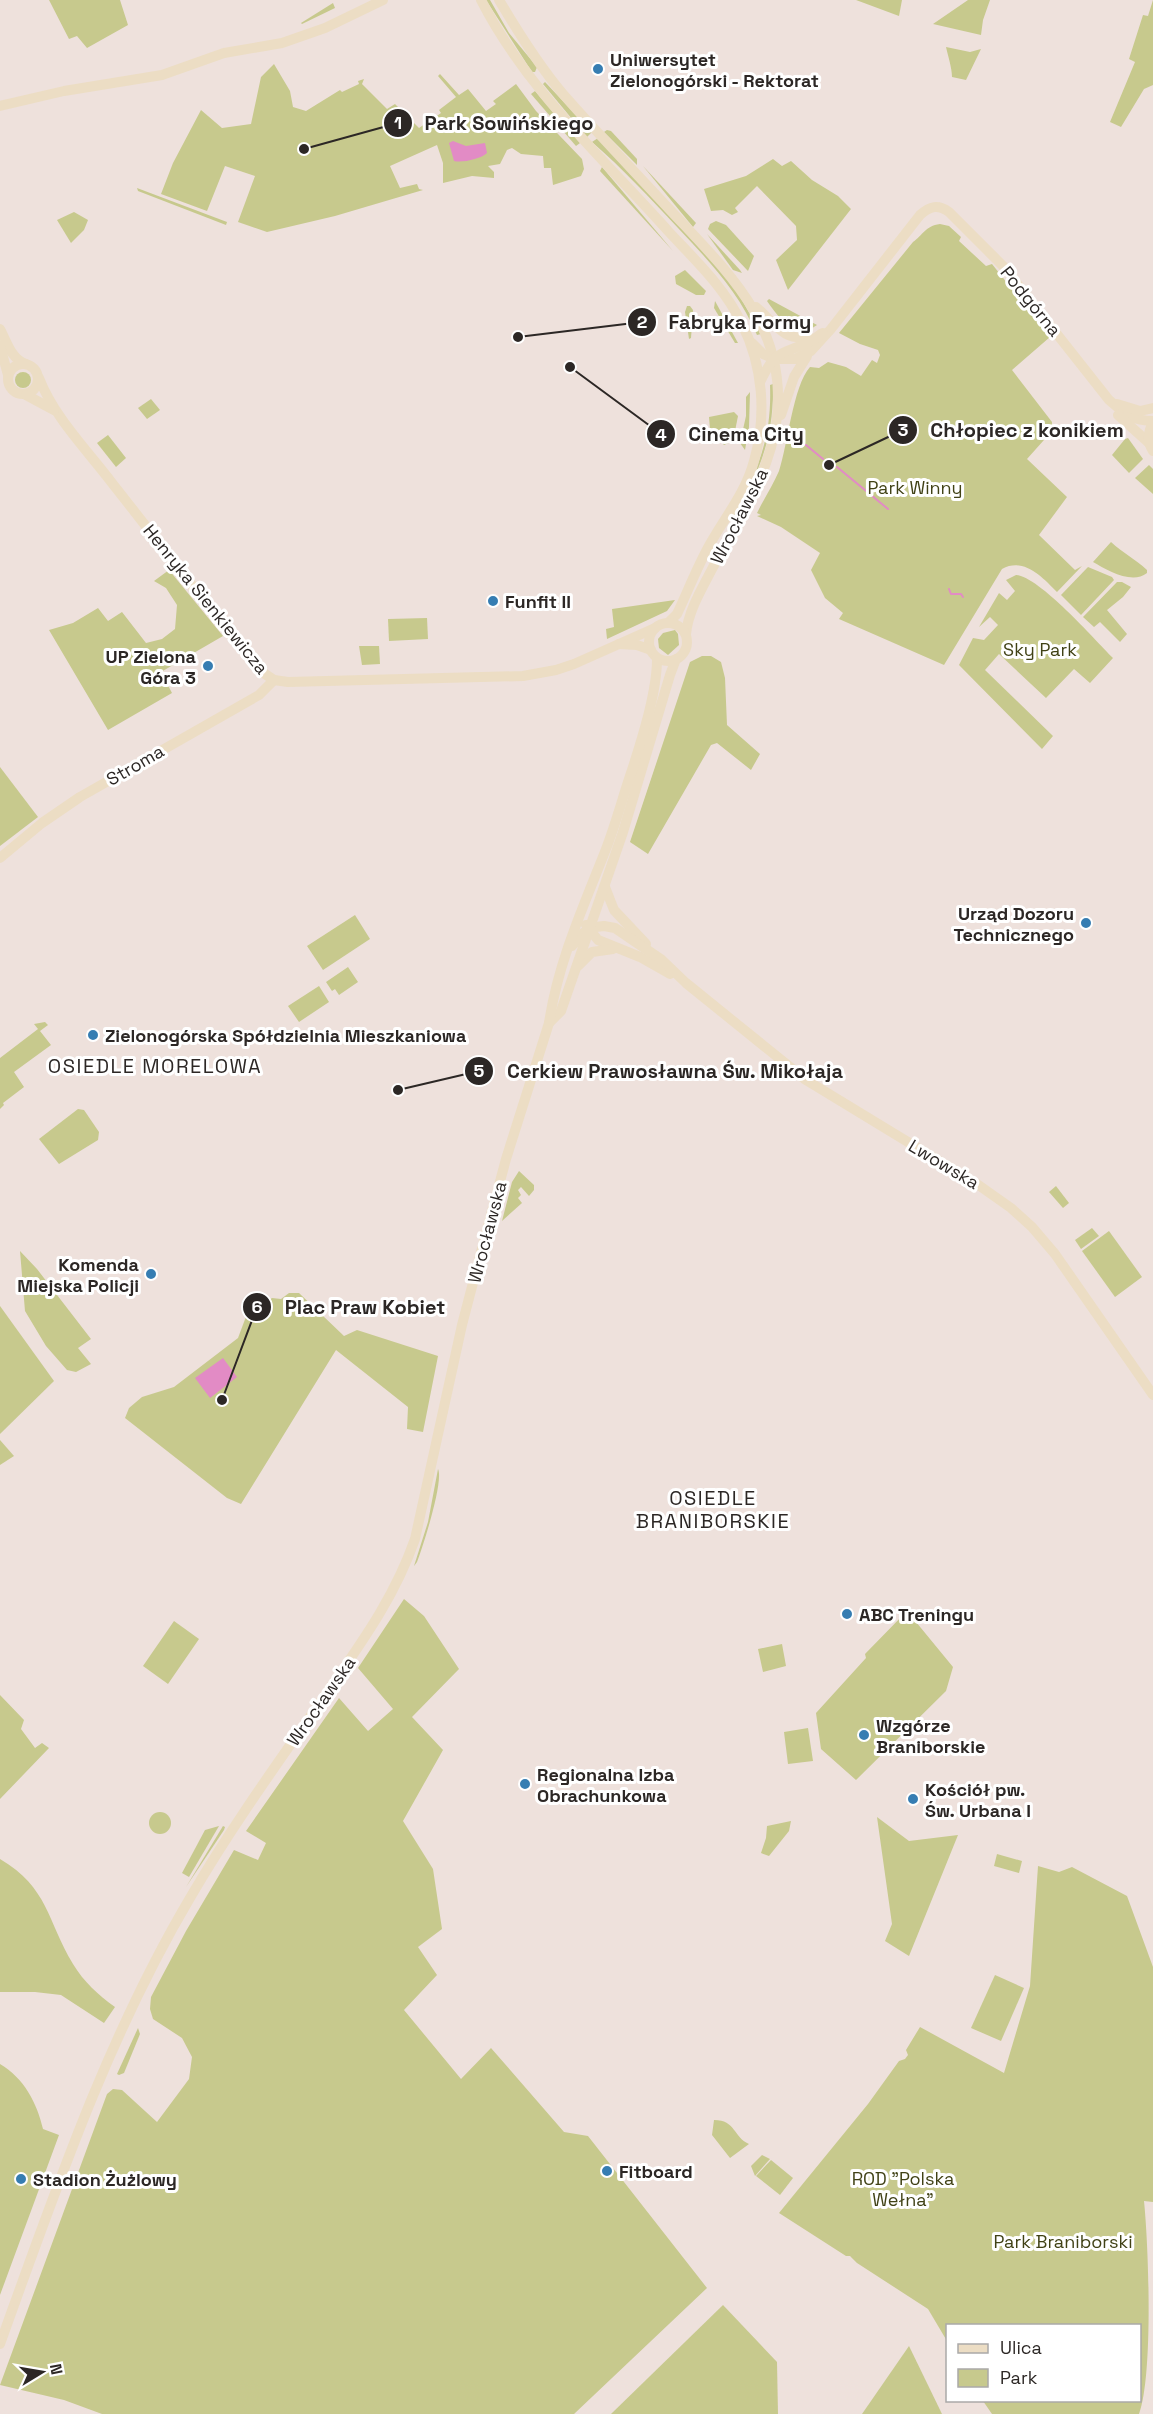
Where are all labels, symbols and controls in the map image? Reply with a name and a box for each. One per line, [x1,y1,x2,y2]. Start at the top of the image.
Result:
place label: Uniwersytet Zielonogórski - Rektorat [610,48,819,92]
marker: Uniwersytet Zielonogórski - Rektorat [591,62,605,76]
callout: Park Sowińskiego [383,104,606,142]
text: Park Sowińskiego [425,110,593,136]
text: 1 [394,111,402,134]
street label: Podgórna [996,261,1066,341]
callout: Fabryka Formy [627,303,823,341]
text: Fabryka Formy [669,309,811,335]
text: 2 [637,310,648,333]
callout: Chłopiec z konikiem [888,411,1136,449]
callout: Cinema City [646,415,816,453]
text: Chłopiec z konikiem [930,417,1124,443]
text: 3 [898,418,909,441]
text: Cinema City [688,421,804,447]
text: 4 [655,423,667,446]
street label: Wrocławska [705,464,773,568]
park label: Park Winny [867,476,963,499]
street label: Henryka Sienkiewicza [138,519,274,679]
place label: Funfit II [505,590,571,613]
marker: Funfit II [486,594,500,608]
park label: Sky Park [1003,638,1077,661]
place label: UP Zielona Góra 3 [106,645,197,689]
marker: UP Zielona Góra 3 [201,659,215,673]
street label: Stroma [102,739,168,791]
place label: Urząd Dozoru Technicznego [954,902,1074,946]
marker: Urząd Dozoru Technicznego [1079,916,1093,930]
place label: Zielonogórska Spółdzielnia Mieszkaniowa [105,1024,467,1047]
marker: Zielonogórska Spółdzielnia Mieszkaniowa [86,1028,100,1042]
callout: Cerkiew Prawosławna Św. Mikołaja [464,1052,855,1090]
district label: OSIEDLE MORELOWA [48,1053,262,1079]
text: Cerkiew Prawosławna Św. Mikołaja [507,1058,843,1084]
text: 5 [474,1059,485,1082]
street label: Lwowska [904,1134,984,1194]
street label: Wrocławska [462,1179,512,1285]
place label: Komenda Miejska Policji [17,1253,140,1297]
marker: Komenda Miejska Policji [144,1267,158,1281]
callout: Plac Praw Kobiet [242,1288,457,1326]
text: Plac Praw Kobiet [285,1294,445,1320]
text: 6 [251,1295,263,1318]
district label: OSIEDLE BRANIBORSKIE [636,1485,790,1534]
place label: ABC Treningu [859,1603,974,1626]
marker: ABC Treningu [840,1607,854,1621]
street label: Wrocławska [282,1652,360,1750]
place label: Wzgórze Braniborskie [876,1714,985,1758]
marker: Wzgórze Braniborskie [857,1728,871,1742]
place label: Regionalna Izba Obrachunkowa [537,1763,675,1807]
marker: Regionalna Izba Obrachunkowa [518,1777,532,1791]
place label: Kościół pw. Św. Urbana I [925,1778,1031,1822]
marker: Kościół pw. Św. Urbana I [906,1792,920,1806]
place label: Fitboard [619,2160,693,2183]
marker: Fitboard [600,2164,614,2178]
park label: ROD "Polska Wełna" [852,2167,954,2211]
place label: Stadion Żużlowy [33,2168,177,2191]
marker: Stadion Żużlowy [14,2172,28,2186]
park label: Park Braniborski [993,2230,1133,2253]
legend [946,2324,1141,2402]
text: Ulica [1000,2336,1042,2359]
north arrow [12,2342,72,2402]
text: N [45,2362,68,2377]
text: Park [1000,2366,1038,2389]

